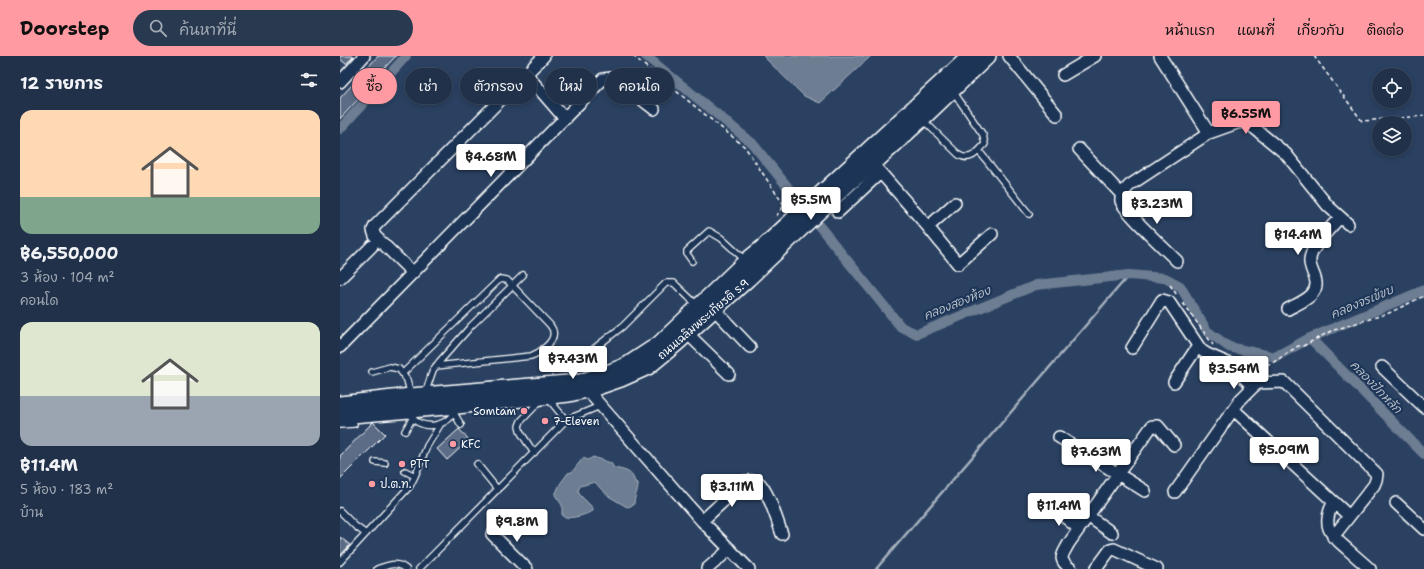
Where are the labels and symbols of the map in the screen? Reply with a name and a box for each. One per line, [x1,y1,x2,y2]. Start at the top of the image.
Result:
pin: ฿6.55M [1213,101,1279,135]
pin: ฿4.68M [458,144,524,178]
pin: ฿5.5M [783,187,839,221]
pin: ฿3.23M [1124,191,1190,225]
pin: ฿14.4M [1265,222,1331,256]
street label: ถนนเฉลิมพระเกียรติ ร.9 [655,276,752,363]
water label: คลองจรเข้ขบ [1328,281,1397,322]
water label: คลองสองห้อง [921,282,994,324]
pin: ฿7.43M [540,346,606,380]
pin: ฿3.54M [1201,356,1267,390]
water label: คลองปักหลัก [1347,357,1406,418]
place label: Somtam [473,404,517,419]
marker: Somtam [519,406,529,416]
place label: 7-Eleven [553,414,600,429]
marker: 7-Eleven [540,416,550,426]
place label: KFC [461,437,481,452]
pin: ฿5.09M [1251,437,1317,471]
marker: KFC [448,439,458,449]
pin: ฿7.63M [1063,439,1129,473]
place label: PTT [410,457,430,472]
marker: PTT [397,459,407,469]
pin: ฿3.11M [699,474,765,508]
place label: ป.ต.ท. [380,477,412,492]
marker: ป.ต.ท. [367,479,377,489]
pin: ฿11.4M [1026,493,1092,527]
pin: ฿9.8M [489,509,545,543]

